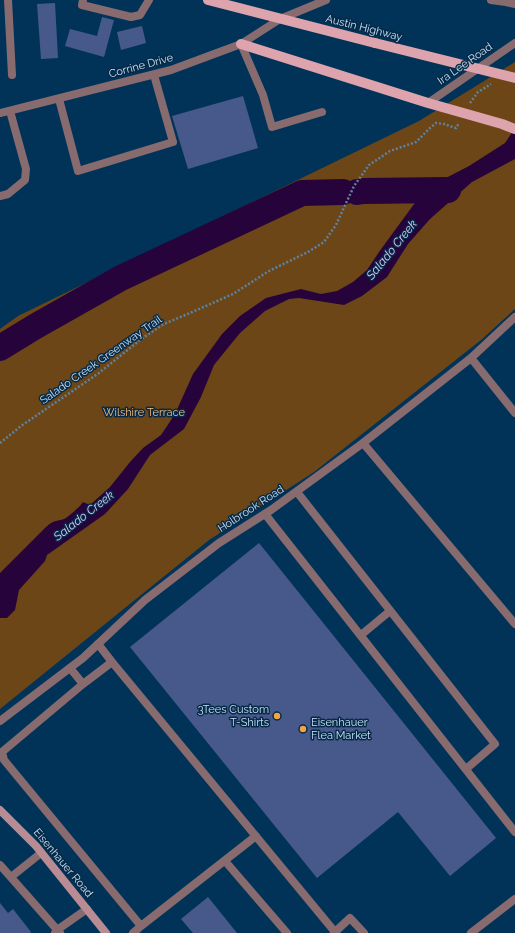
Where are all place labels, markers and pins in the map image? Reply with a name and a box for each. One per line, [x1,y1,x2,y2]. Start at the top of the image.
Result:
place label: 3Tees Custom T-Shirts [198,703,269,729]
marker: 3Tees Custom T-Shirts [272,711,282,721]
place label: Eisenhauer Flea Market [311,716,371,742]
marker: Eisenhauer Flea Market [298,724,308,734]

